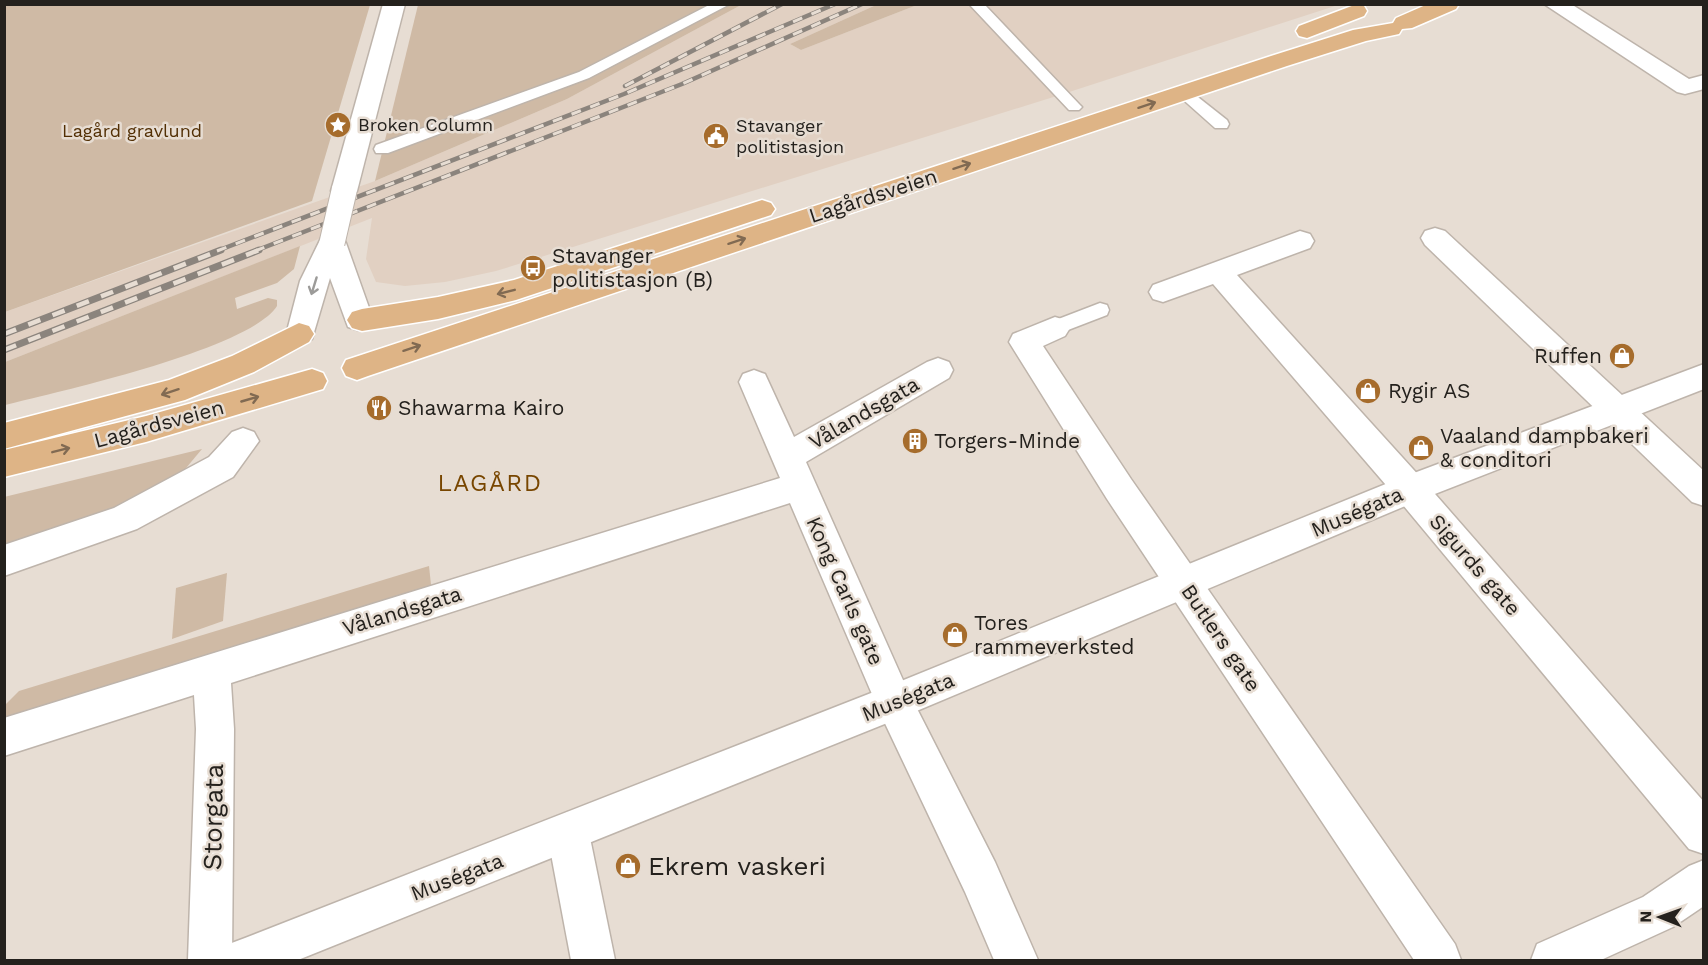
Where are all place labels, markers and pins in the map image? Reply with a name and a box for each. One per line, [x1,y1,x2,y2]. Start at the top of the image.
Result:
place icon: Broken Column [323,110,353,140]
place label: Broken Column [358,114,493,135]
place label: Stavanger politistasjon [736,115,844,157]
public building icon: Stavanger politistasjon [701,121,731,151]
place label: Stavanger politistasjon (B) [552,243,713,292]
bus stop icon: Stavanger politistasjon (B) [518,253,548,283]
shop icon: Ruffen [1607,341,1637,371]
place label: Ruffen [1534,343,1602,368]
shop icon: Rygir AS [1353,376,1383,406]
place label: Rygir AS [1388,378,1470,403]
restaurant icon: Shawarma Kairo [364,393,394,423]
place label: Shawarma Kairo [398,395,564,420]
place label: Vaaland dampbakeri & conditori [1440,423,1649,472]
building icon: Torgers-Minde [900,426,930,456]
place label: Torgers-Minde [934,428,1080,453]
shop icon: Vaaland dampbakeri & conditori [1406,433,1436,463]
place label: Tores rammeverksted [974,610,1134,659]
shop icon: Tores rammeverksted [940,620,970,650]
shop icon: Ekrem vaskeri [613,851,643,881]
place label: Ekrem vaskeri [648,851,826,881]

